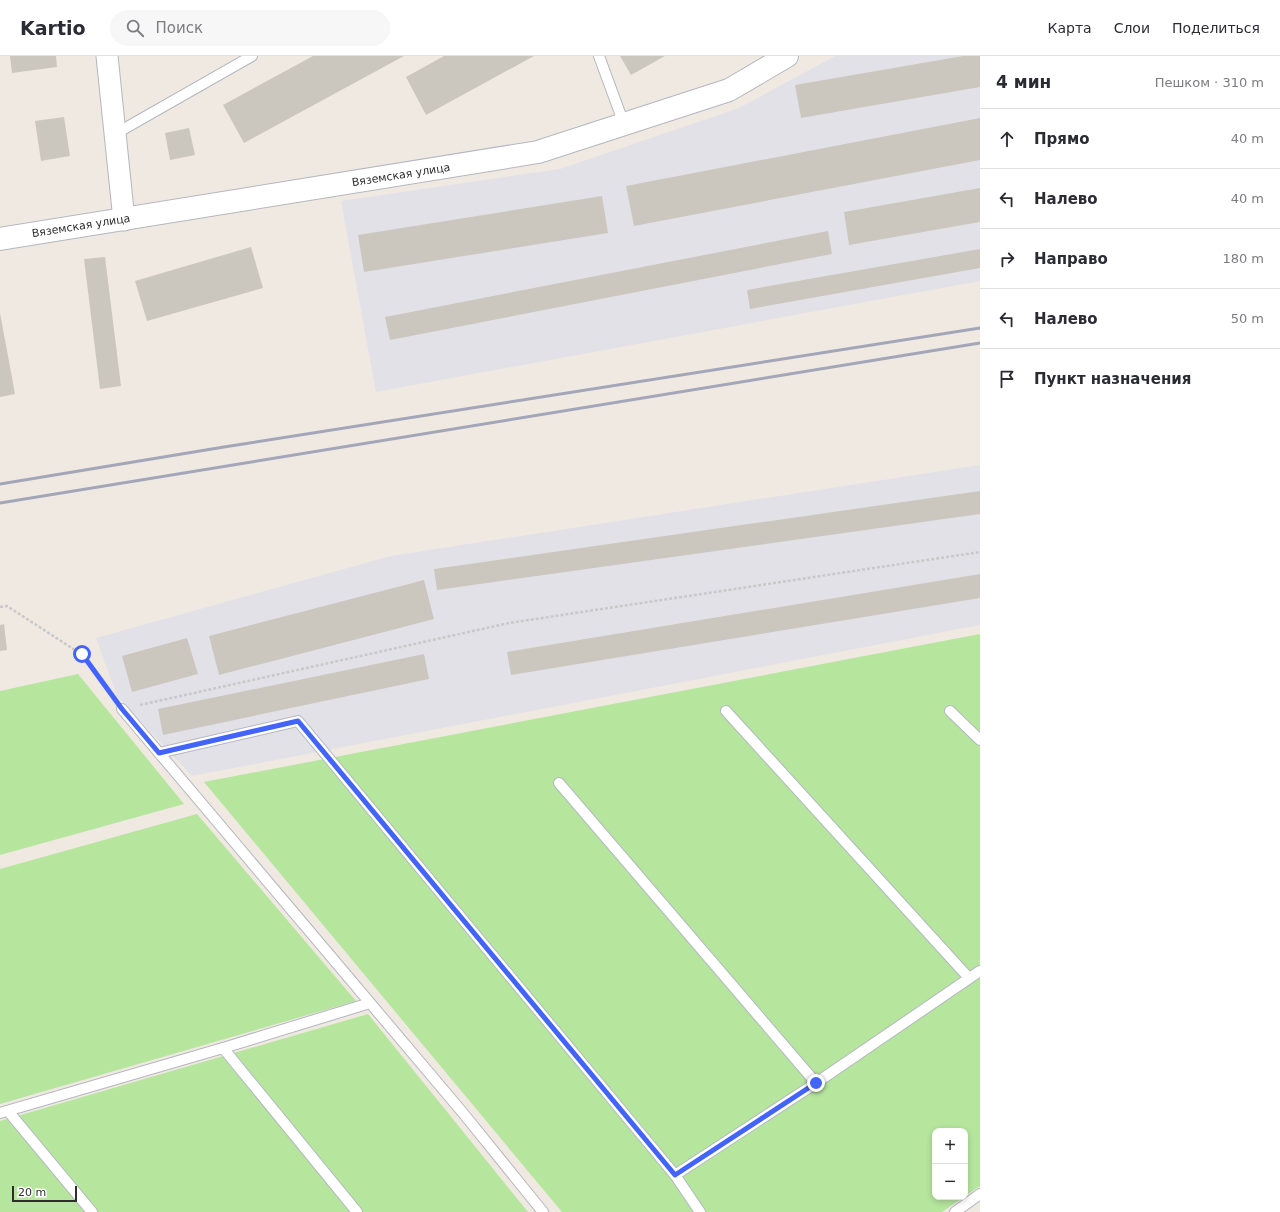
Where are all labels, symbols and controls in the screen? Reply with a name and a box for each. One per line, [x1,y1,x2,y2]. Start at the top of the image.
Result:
search box [110,10,390,46]
text: Kartio [20,17,86,39]
icon: search [124,17,146,39]
text: Поиск [156,19,203,37]
text: Карта [1048,20,1092,36]
text: Слои [1114,20,1150,36]
text: Поделиться [1172,20,1260,36]
text: 4 мин [996,72,1051,92]
text: Пешком · 310 m [1155,75,1264,90]
icon: ahead [996,128,1018,150]
text: Прямо [1034,130,1090,148]
text: 40 m [1231,131,1264,146]
street label: Вяземская улица [351,161,451,189]
icon: left [996,188,1018,210]
text: Налево [1034,190,1098,208]
text: 40 m [1231,191,1264,206]
street label: Вяземская улица [31,212,131,240]
icon: right [996,248,1018,270]
text: Направо [1034,250,1108,268]
text: 180 m [1222,251,1264,266]
icon: left [996,308,1018,330]
text: Налево [1034,310,1098,328]
text: 50 m [1231,311,1264,326]
icon: arrive [996,368,1018,390]
text: Пункт назначения [1034,370,1191,388]
route start [73,645,91,663]
route end [807,1074,825,1092]
map controls [932,1128,968,1200]
button: + [932,1128,968,1164]
button: − [932,1164,968,1200]
scale bar [12,1184,77,1203]
text: 20 m [18,1186,46,1199]

